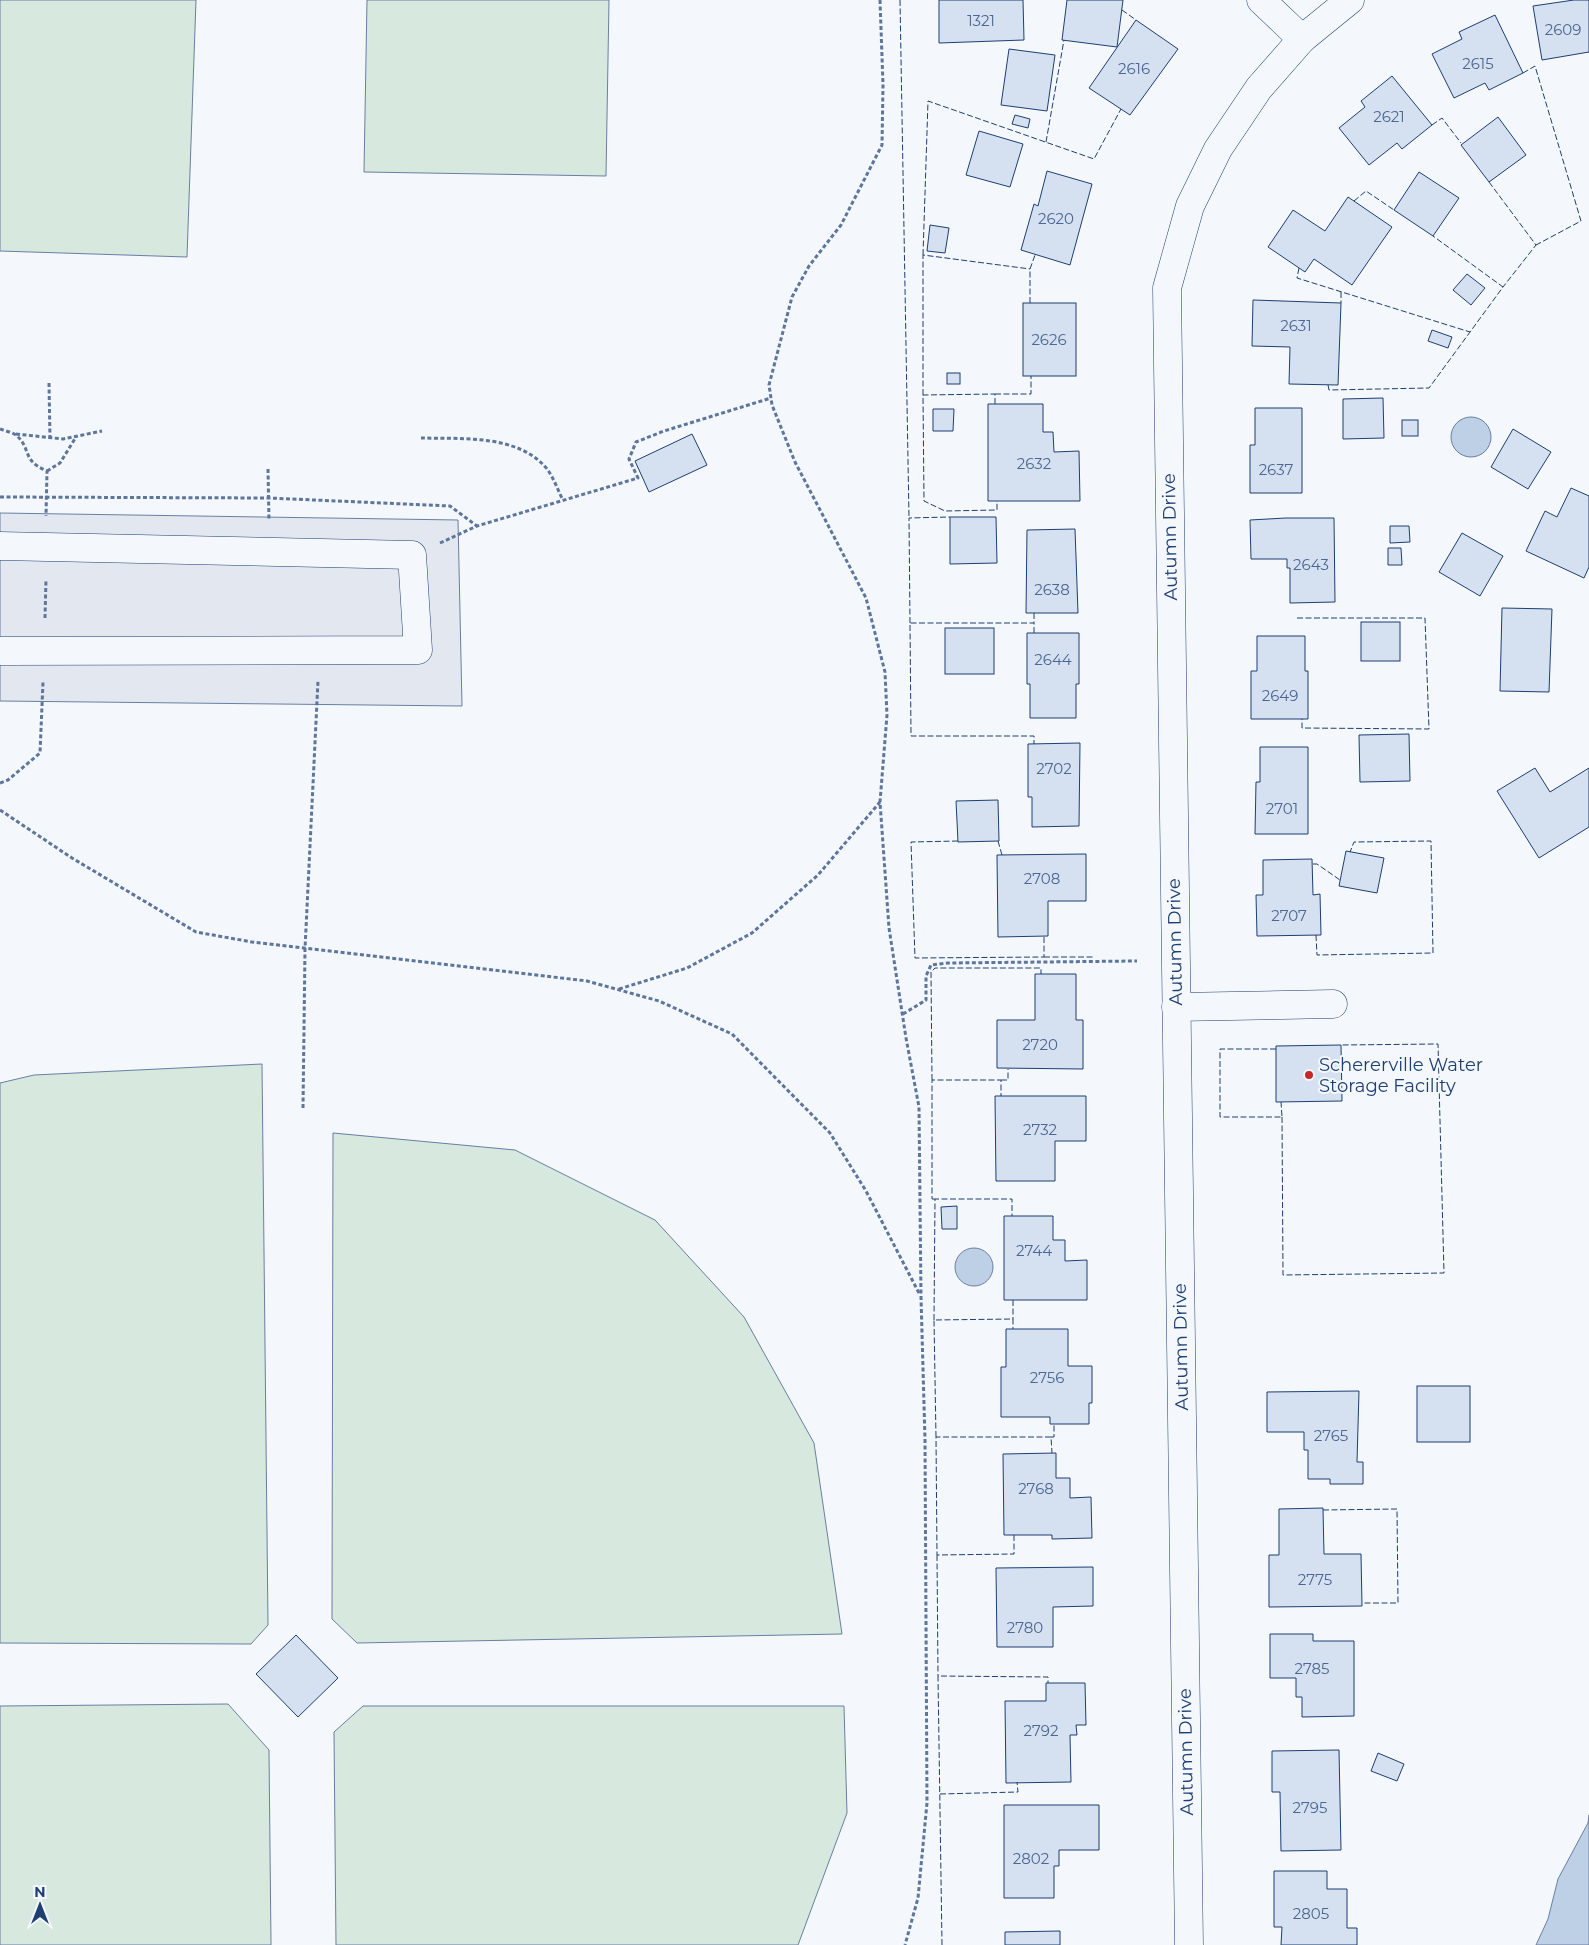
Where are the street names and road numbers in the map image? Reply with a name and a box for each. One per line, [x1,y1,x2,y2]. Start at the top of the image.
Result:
street label: Autumn Drive [1158,473,1182,601]
street label: Autumn Drive [1163,878,1187,1006]
street label: Autumn Drive [1169,1283,1193,1411]
street label: Autumn Drive [1174,1688,1198,1816]

